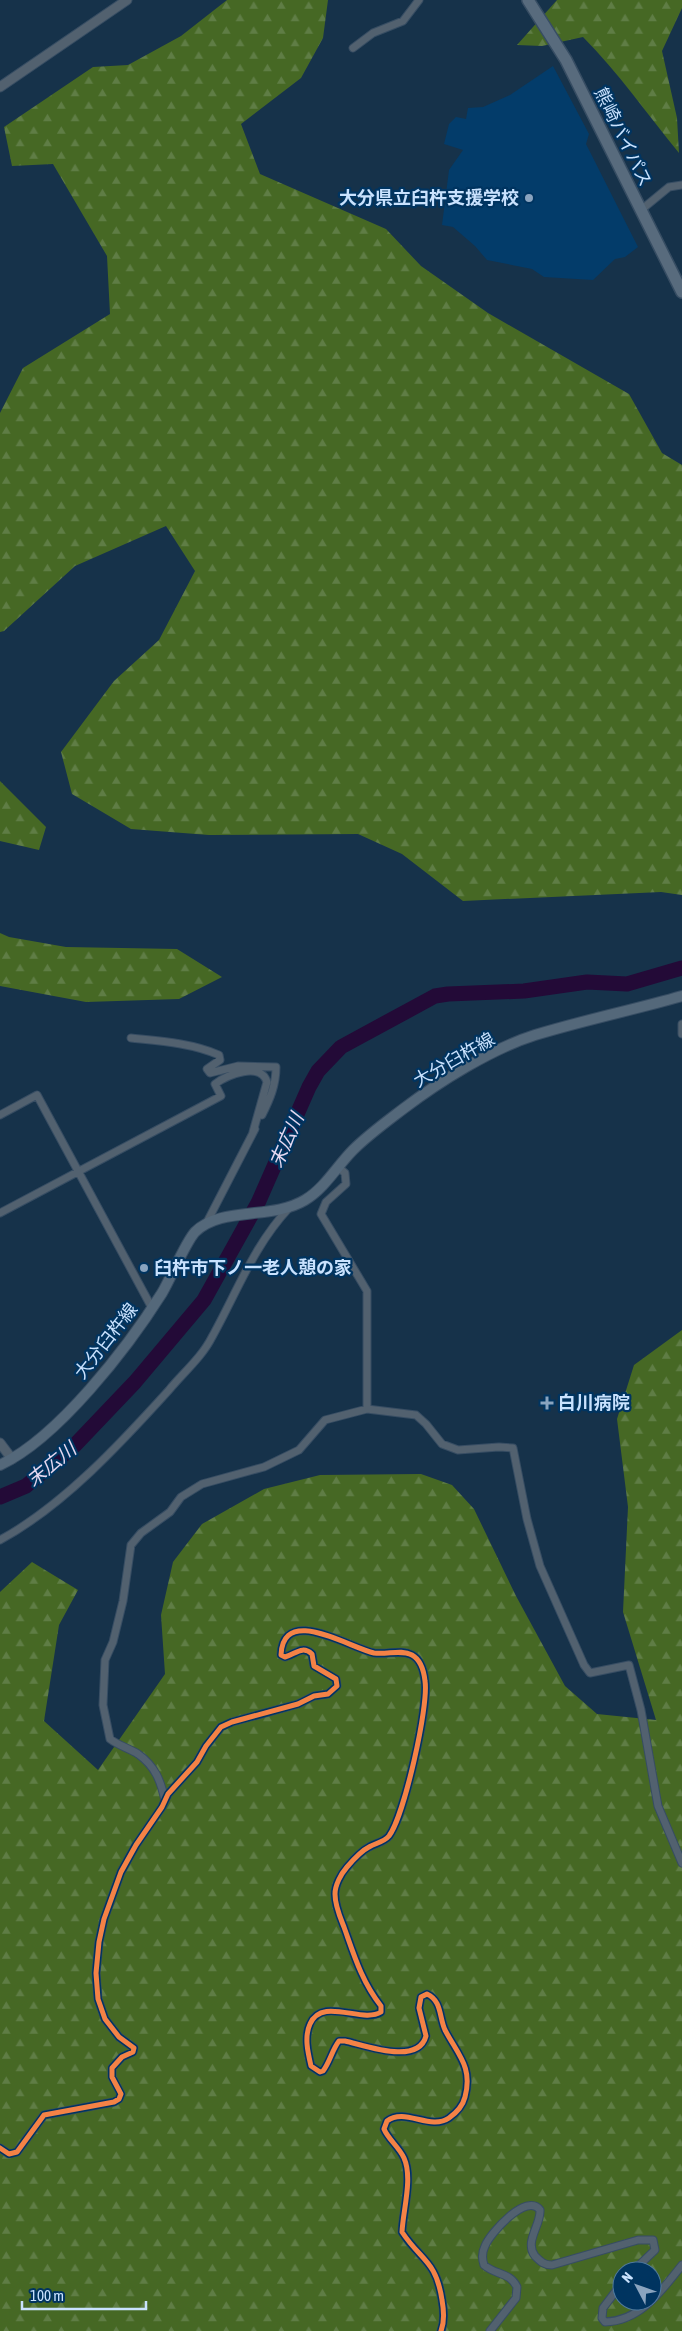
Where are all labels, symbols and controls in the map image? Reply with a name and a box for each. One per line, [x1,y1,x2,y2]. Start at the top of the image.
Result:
street label: 熊崎バイパス [590,84,656,190]
place label: 大分県立臼杵支援学校 [339,187,519,208]
marker: 大分県立臼杵支援学校 [523,192,535,204]
street label: 大分臼杵線 [410,1028,498,1091]
water label: 末広川 [264,1108,308,1171]
place label: 臼杵市下ノ一老人憩の家 [154,1257,352,1278]
marker: 臼杵市下ノ一老人憩の家 [138,1262,150,1274]
street label: 大分臼杵線 [70,1299,142,1383]
place label: 白川病院 [558,1392,630,1413]
marker: 白川病院 [540,1396,554,1410]
water label: 末広川 [22,1436,82,1490]
north arrow [612,2261,662,2311]
text: N [618,2269,636,2286]
scale bar [22,2278,146,2310]
text: 100 m [30,2287,64,2304]

